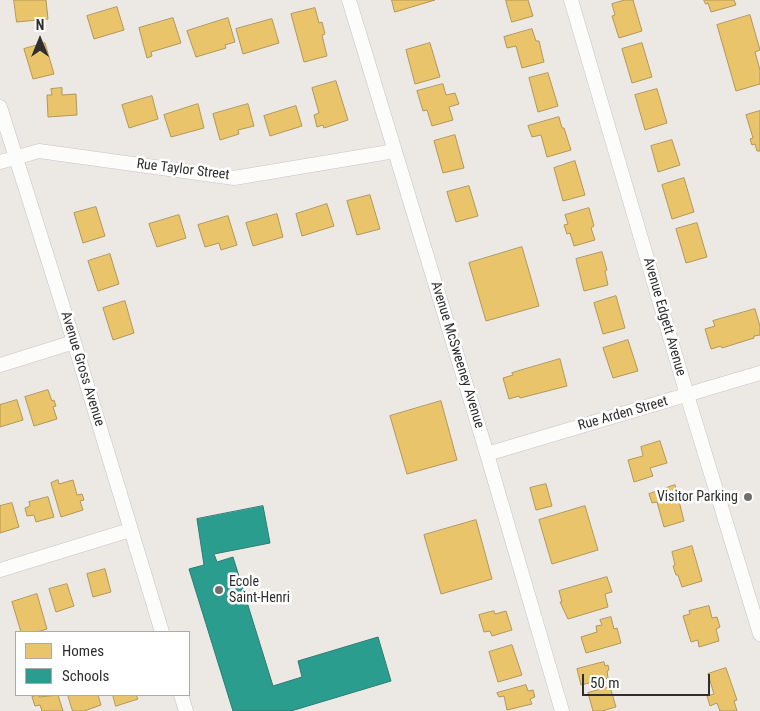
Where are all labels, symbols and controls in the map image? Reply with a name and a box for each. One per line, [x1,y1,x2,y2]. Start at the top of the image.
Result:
north arrow [15,15,65,65]
text: N [36,17,44,33]
street label: Rue Taylor Street [136,156,230,184]
street label: Avenue Edgett Avenue [639,256,689,378]
street label: Avenue McSweeney Avenue [427,280,487,430]
street label: Avenue Gross Avenue [57,310,107,428]
street label: Rue Arden Street [576,393,670,435]
place label: Visitor Parking [657,489,738,505]
marker: Visitor Parking [742,491,754,503]
place label: Ecole Saint-Henri [229,574,290,606]
marker: Ecole Saint-Henri [213,584,225,596]
legend [15,631,190,696]
text: Homes [62,642,104,660]
scale bar [585,664,712,696]
text: Schools [62,667,109,685]
text: 50 m [590,674,620,692]

